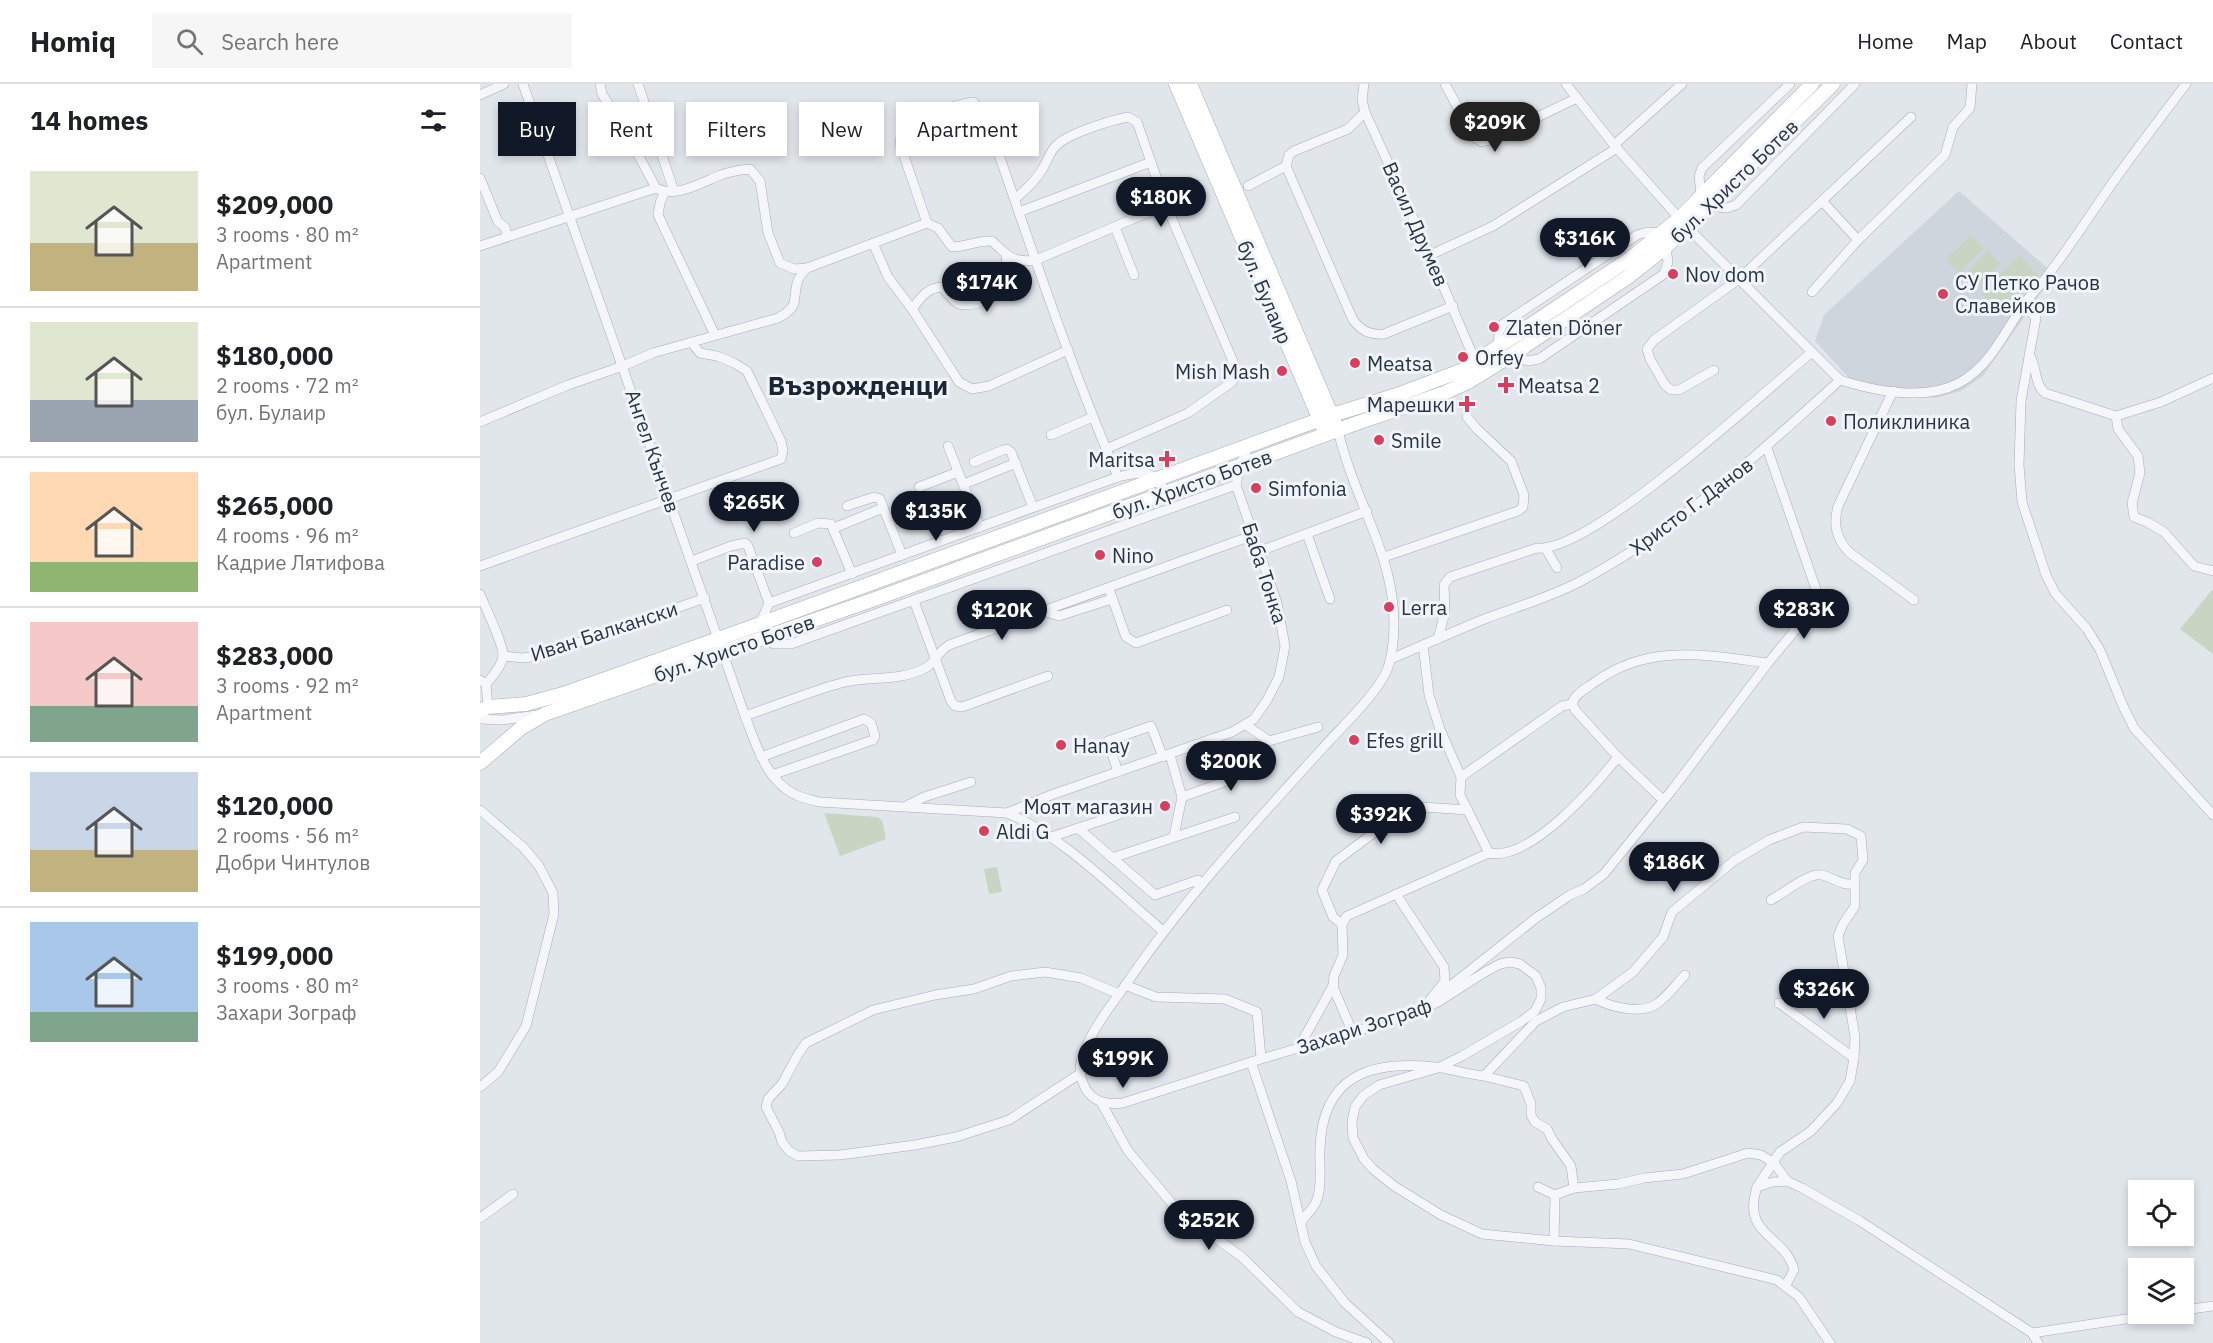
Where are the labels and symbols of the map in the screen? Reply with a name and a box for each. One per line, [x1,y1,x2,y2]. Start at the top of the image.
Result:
pin: $209K [1453,102,1537,153]
street label: бул. Христо Ботев [1664,113,1804,249]
street label: Васил Друмев [1376,157,1456,291]
pin: $180K [1119,177,1203,228]
pin: $316K [1543,218,1627,269]
street label: бул. Булаир [1231,236,1299,348]
place label: Nov dom [1685,261,1765,288]
pin: $174K [945,262,1029,313]
marker: Nov dom [1666,267,1680,281]
place label: СУ Петко Рачов Славейков [1955,269,2100,319]
marker: СУ Петко Рачов Славейков [1936,287,1950,301]
place label: Zlaten Döner [1506,314,1622,341]
marker: Zlaten Döner [1487,320,1501,334]
place label: Orfey [1475,344,1524,371]
place label: Meatsa [1367,350,1433,377]
marker: Orfey [1456,350,1470,364]
marker: Meatsa [1348,356,1362,370]
place label: Mish Mash [1175,358,1270,385]
marker: Mish Mash [1275,364,1289,378]
district label: Възрожденци [768,368,948,402]
place label: Meatsa 2 [1518,372,1600,399]
marker: Meatsa 2 [1499,378,1513,392]
street label: Ангел Кънчев [619,386,687,516]
place label: Марешки [1367,391,1455,418]
marker: Марешки [1460,397,1474,411]
place label: Поликлиника [1843,408,1970,435]
marker: Поликлиника [1824,414,1838,428]
place label: Smile [1391,427,1442,454]
marker: Smile [1372,433,1386,447]
street label: бул. Христо Ботев [1108,443,1276,525]
place label: Maritsa [1088,446,1155,473]
street label: Христо Г. Данов [1624,451,1758,561]
marker: Maritsa [1160,452,1174,466]
place label: Simfonia [1268,475,1347,502]
marker: Simfonia [1249,481,1263,495]
pin: $265K [712,482,796,533]
pin: $135K [894,491,978,542]
street label: Баба Тонка [1236,519,1294,627]
place label: Nino [1112,542,1154,569]
marker: Nino [1093,548,1107,562]
place label: Paradise [727,549,805,576]
marker: Paradise [810,555,824,569]
pin: $283K [1762,589,1846,640]
pin: $120K [960,590,1044,641]
street label: Иван Балкански [527,594,681,668]
place label: Lerra [1401,594,1447,621]
marker: Lerra [1382,600,1396,614]
street label: бул. Христо Ботев [650,608,818,688]
place label: Efes grill [1366,727,1443,754]
place label: Hanay [1073,732,1130,759]
marker: Efes grill [1347,733,1361,747]
marker: Hanay [1054,738,1068,752]
pin: $200K [1189,741,1273,792]
place label: Моят магазин [1023,793,1153,820]
pin: $392K [1339,794,1423,845]
marker: Моят магазин [1158,799,1172,813]
place label: Aldi G [996,818,1049,845]
marker: Aldi G [977,824,991,838]
pin: $186K [1632,842,1716,893]
pin: $326K [1782,969,1866,1020]
street label: Захари Зограф [1293,991,1435,1061]
pin: $199K [1081,1038,1165,1089]
pin: $252K [1167,1200,1251,1251]

